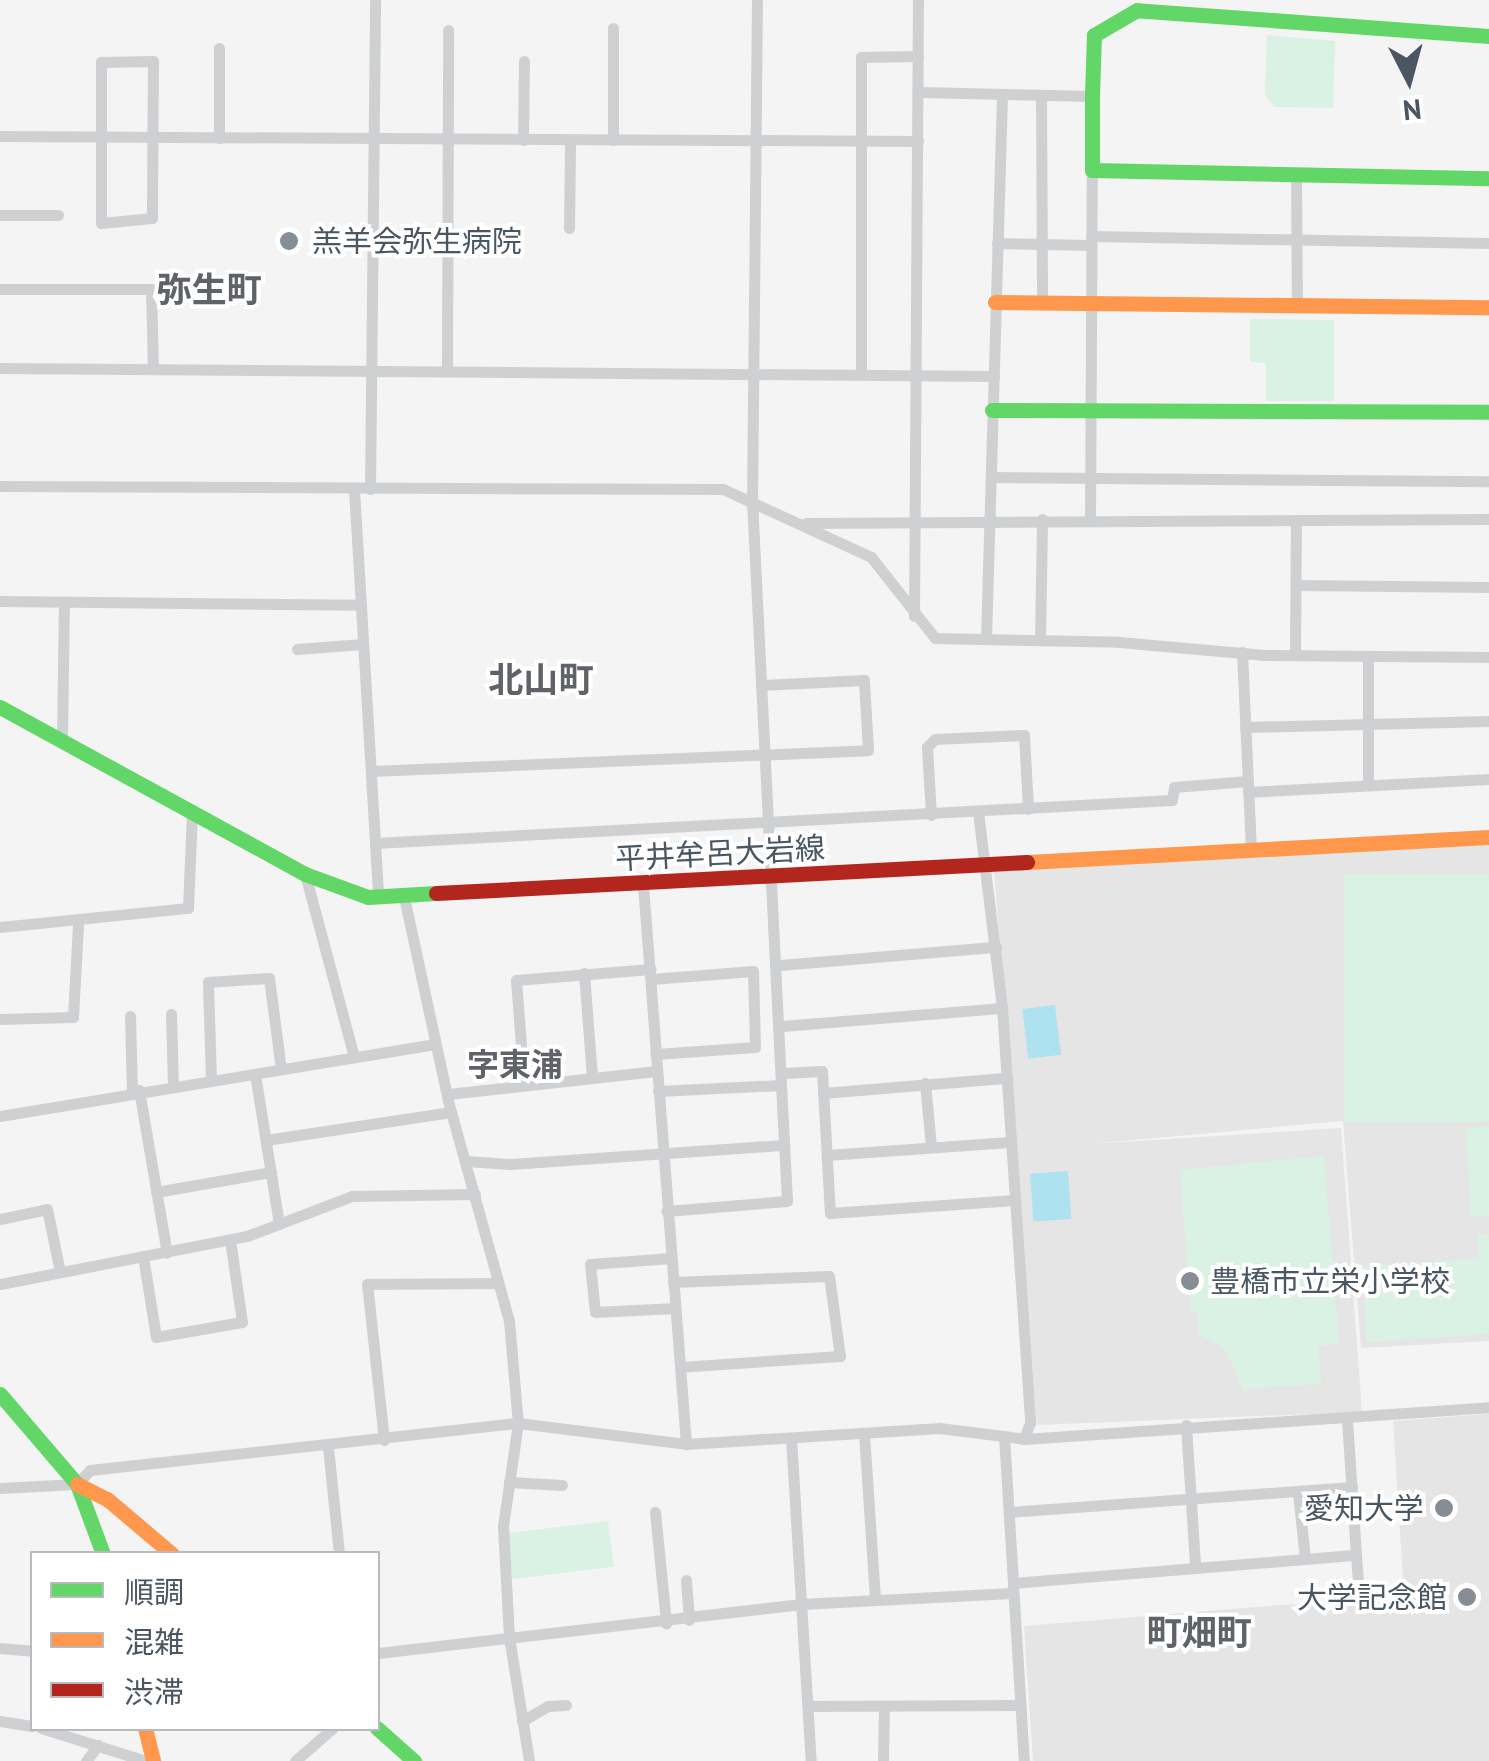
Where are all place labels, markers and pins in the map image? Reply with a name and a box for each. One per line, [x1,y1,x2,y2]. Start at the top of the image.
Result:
place label: 羔羊会弥生病院 [312,223,522,259]
marker: 羔羊会弥生病院 [276,228,302,254]
place label: 豊橋市立栄小学校 [1210,1263,1450,1299]
marker: 豊橋市立栄小学校 [1179,1270,1201,1292]
place label: 愛知大学 [1304,1490,1424,1526]
marker: 愛知大学 [1433,1497,1455,1519]
place label: 大学記念館 [1297,1579,1447,1615]
marker: 大学記念館 [1456,1586,1478,1608]

